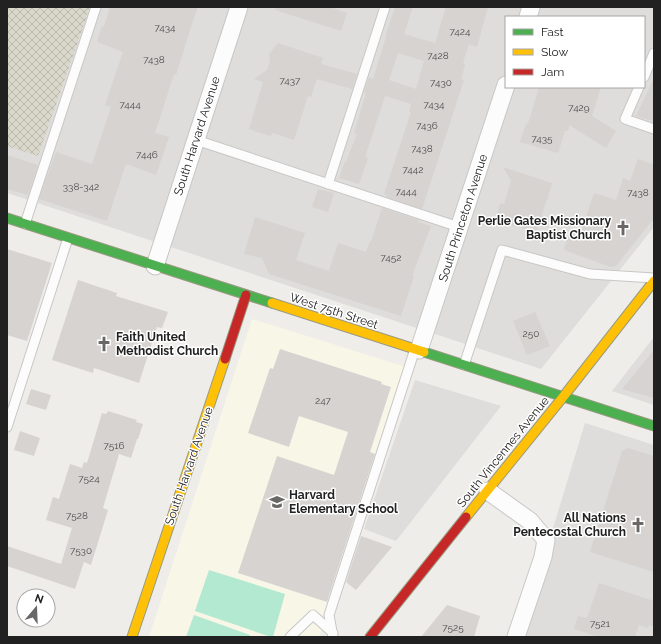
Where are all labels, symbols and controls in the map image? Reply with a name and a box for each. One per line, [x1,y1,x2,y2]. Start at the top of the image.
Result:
legend [505,16,645,88]
house number: 7434 [154,22,176,33]
text: Fast [541,25,564,39]
house number: 7424 [450,26,471,37]
text: Slow [541,45,568,59]
house number: 7428 [427,50,449,61]
house number: 7438 [143,54,165,65]
text: Jam [541,65,564,79]
street label: South Harvard Avenue [171,75,223,197]
house number: 7437 [280,75,301,86]
house number: 7430 [430,77,452,88]
house number: 7444 [119,99,141,110]
house number: 7434 [423,99,445,110]
house number: 7429 [568,102,590,113]
house number: 7436 [416,120,438,131]
house number: 7435 [531,133,553,144]
house number: 7438 [411,143,433,154]
house number: 7446 [136,149,158,160]
street label: South Princeton Avenue [436,152,490,284]
house number: 7442 [403,164,423,175]
house number: 338-342 [63,181,99,192]
house number: 7444 [395,186,417,197]
house number: 7438 [627,187,649,198]
place label: Perlie Gates Missionary Baptist Church [478,214,611,242]
church icon: Perlie Gates Missionary Baptist Church [614,219,632,237]
house number: 7452 [381,252,401,263]
street label: West 75th Street [288,290,380,332]
house number: 250 [523,328,539,339]
place label: Faith United Methodist Church [116,330,218,358]
church icon: Faith United Methodist Church [95,335,113,353]
street label: South Vincennes Avenue [454,394,552,510]
house number: 247 [315,395,332,406]
street label: South Harvard Avenue [162,405,216,527]
house number: 7516 [104,440,124,451]
house number: 7524 [78,473,100,484]
place label: Harvard Elementary School [289,488,398,516]
school or university icon: Harvard Elementary School [268,493,286,511]
house number: 7528 [66,510,88,521]
place label: All Nations Pentecostal Church [513,511,626,539]
church icon: All Nations Pentecostal Church [629,516,647,534]
house number: 7530 [70,545,92,556]
north arrow [16,588,56,628]
text: N [33,592,45,607]
house number: 7521 [590,618,611,629]
house number: 7525 [442,622,464,633]

